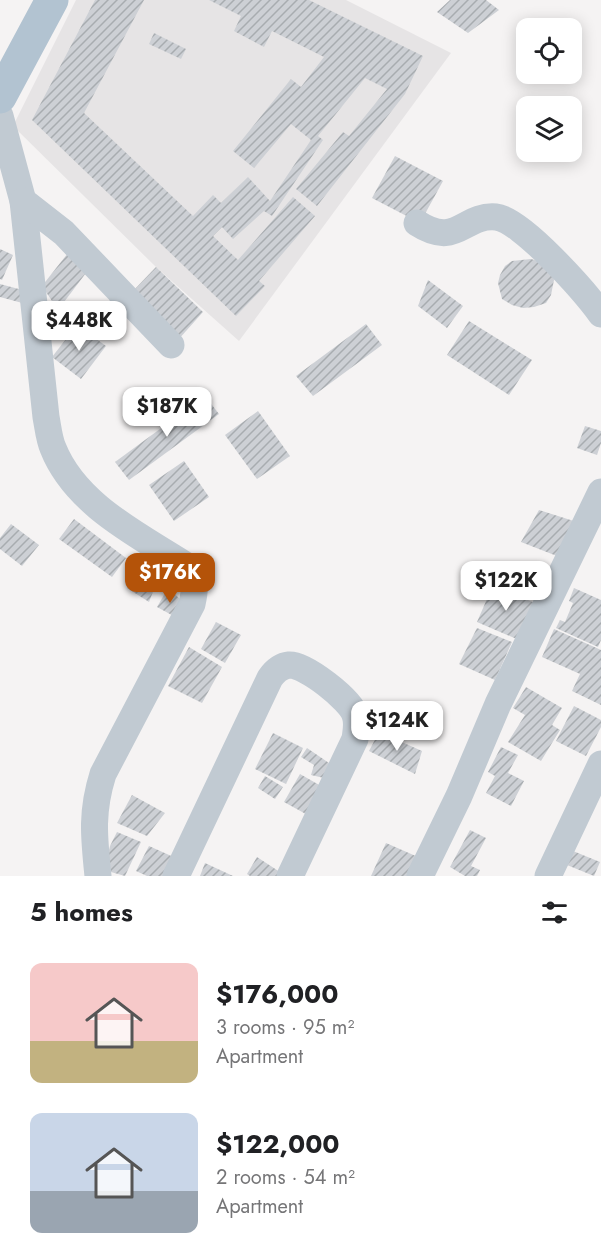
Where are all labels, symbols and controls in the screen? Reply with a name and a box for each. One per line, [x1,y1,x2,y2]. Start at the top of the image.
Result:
map controls [516,18,582,162]
button: locate [516,18,582,84]
button: layers [516,96,582,162]
pin: $448K [37,301,121,352]
text: $448K [46,306,112,335]
pin: $187K [125,387,209,438]
text: $187K [137,392,197,421]
pin: $176K [128,553,212,604]
text: $176K [139,558,201,587]
pin: $122K [464,561,548,612]
text: $122K [475,566,537,595]
pin: $124K [355,701,439,752]
text: $124K [365,706,429,735]
text: 5 homes [30,893,133,931]
icon: filters [538,896,571,929]
text: $176,000 [216,975,339,1013]
icon: home [78,987,150,1059]
text: 3 rooms · 95 m² [216,1013,354,1042]
text: Apartment [216,1042,303,1071]
text: $122,000 [216,1125,340,1163]
icon: home [78,1137,150,1209]
text: 2 rooms · 54 m² [216,1163,355,1192]
text: Apartment [216,1192,303,1221]

